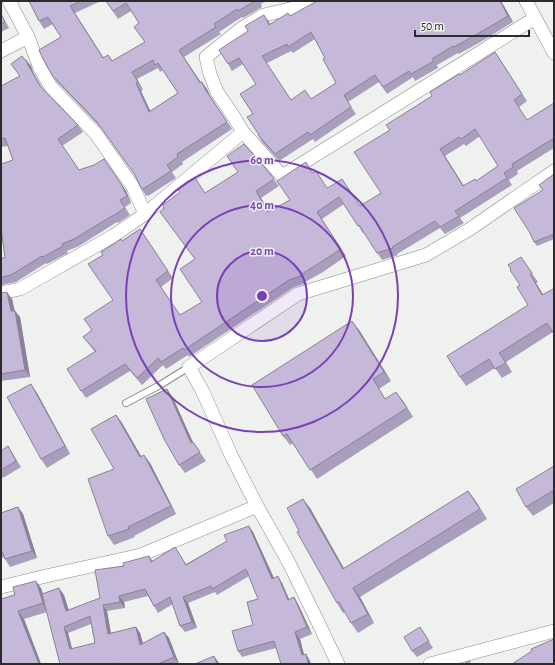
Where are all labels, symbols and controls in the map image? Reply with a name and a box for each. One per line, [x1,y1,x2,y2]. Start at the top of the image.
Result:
scale bar [415,12,529,38]
text: 50 m [421,20,444,32]
text: 60 m [250,154,274,166]
text: 40 m [250,199,274,211]
text: 20 m [250,245,274,257]
centre of rings [255,289,269,303]

